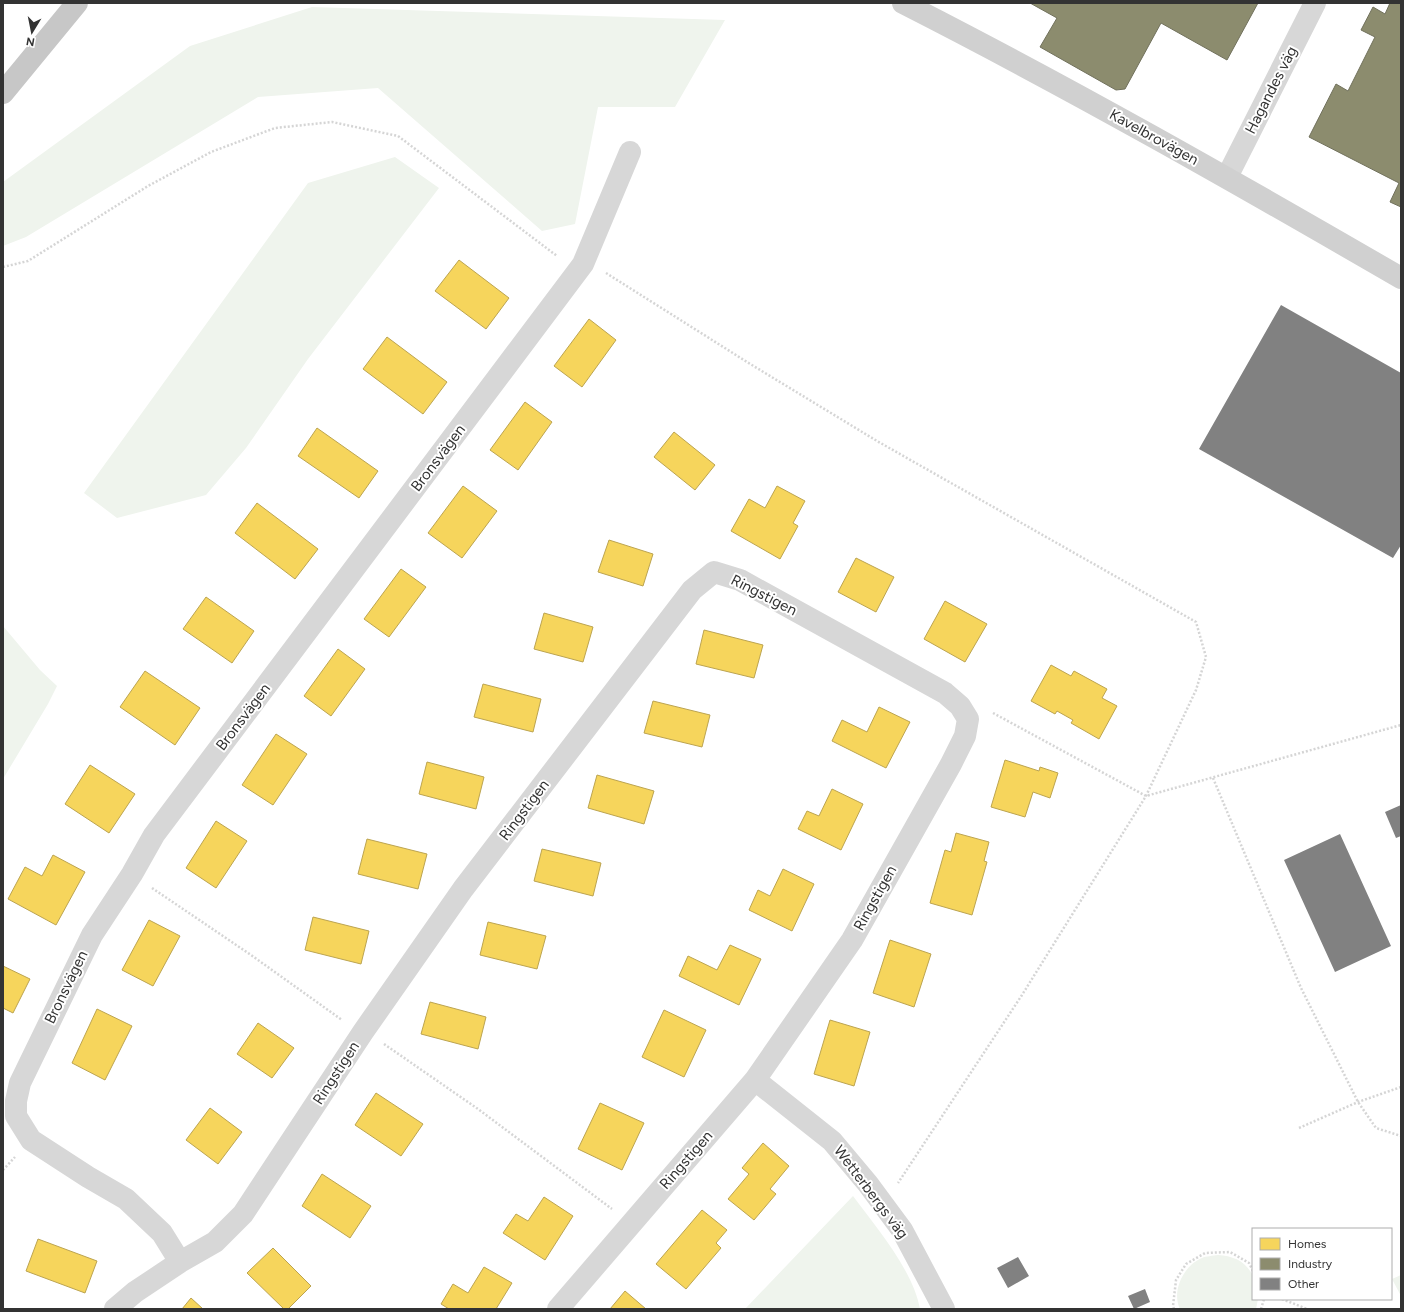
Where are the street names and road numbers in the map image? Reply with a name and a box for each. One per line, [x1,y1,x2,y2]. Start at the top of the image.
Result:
street label: Hagandes väg [1241,43,1301,137]
street label: Kavelbrovägen [1106,105,1202,169]
street label: Bronsvägen [407,421,469,495]
street label: Ringstigen [728,571,800,619]
street label: Bronsvägen [212,680,274,754]
street label: Ringstigen [495,776,553,844]
street label: Ringstigen [850,862,900,934]
street label: Bronsvägen [41,948,91,1026]
street label: Ringstigen [309,1038,363,1108]
street label: Ringstigen [656,1127,716,1193]
street label: Wetterbergs väg [830,1142,912,1242]

